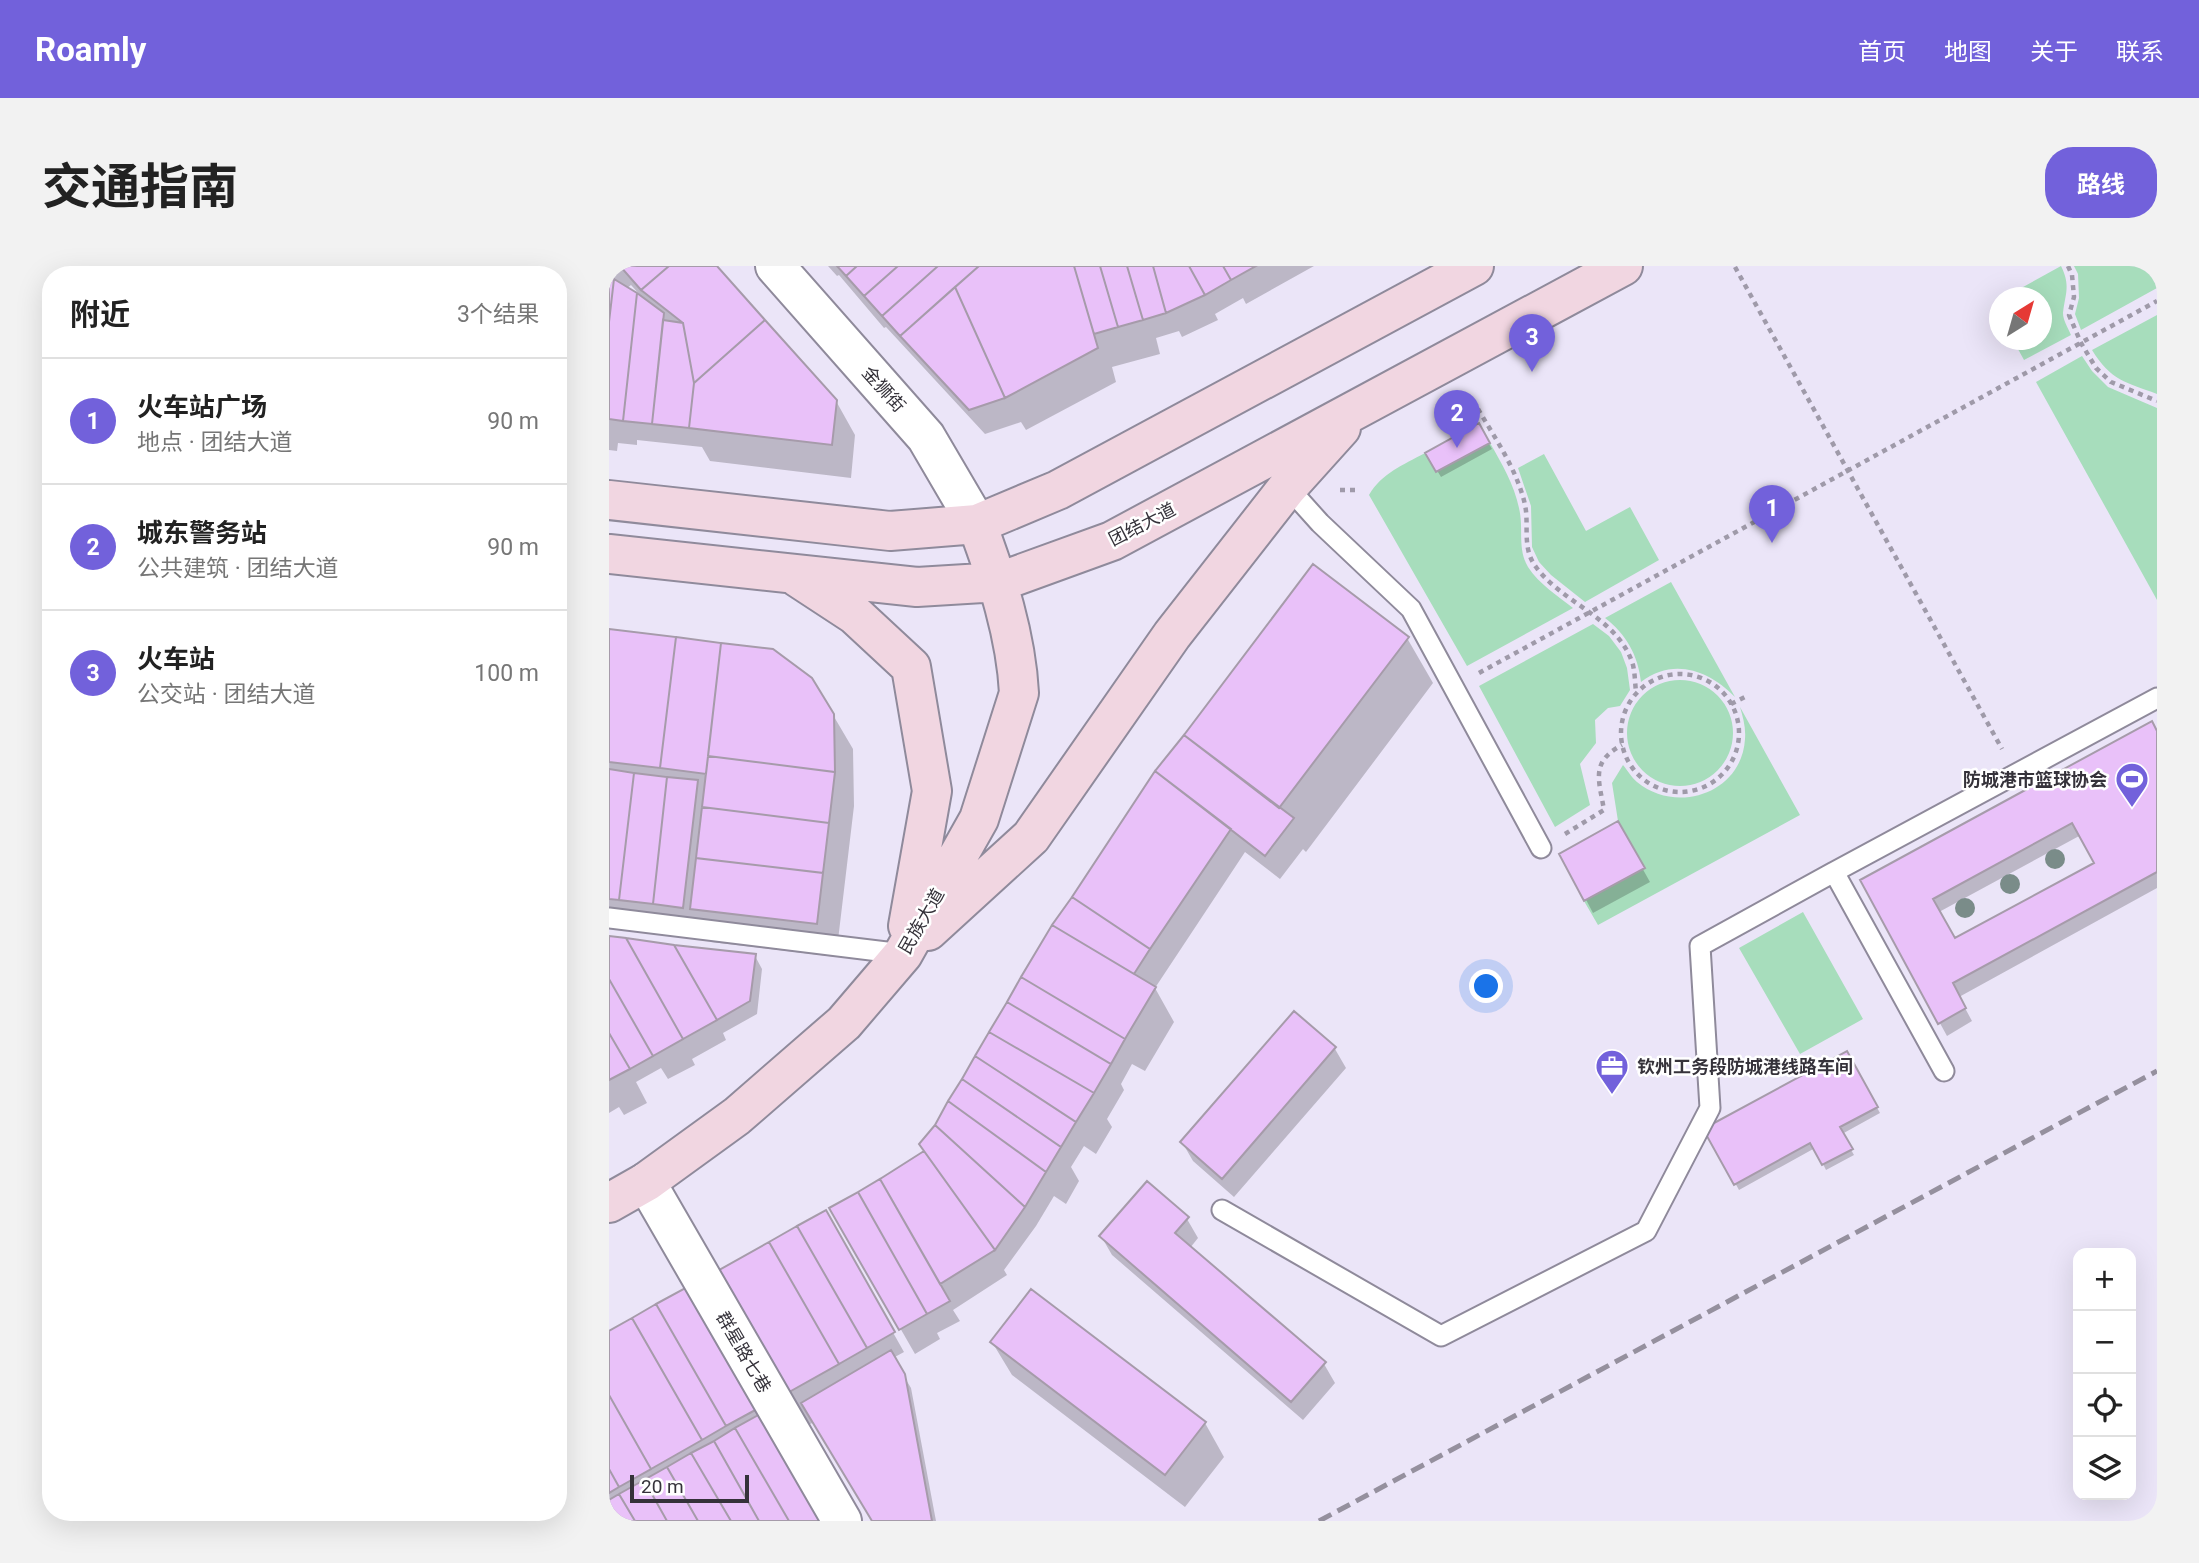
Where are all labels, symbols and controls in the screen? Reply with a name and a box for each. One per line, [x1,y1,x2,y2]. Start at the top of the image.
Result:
text: Roamly [35,30,146,69]
text: 首页 [1858,38,1906,66]
text: 地图 [1944,38,1992,66]
text: 关于 [2030,38,2078,66]
text: 联系 [2116,38,2164,66]
button: 路线 [2045,147,2157,218]
text: 交通指南 [42,159,238,216]
north arrow [1989,287,2052,350]
text: 附近 [70,297,130,332]
text: 3个结果 [457,301,539,328]
pin: 3 [1509,314,1555,372]
street label: 金狮街 [858,362,910,416]
pin: 2 [1434,390,1480,448]
text: 火车站广场 [137,392,267,422]
text: 1 [86,408,100,435]
text: 90 m [487,408,539,435]
text: 地点 · 团结大道 [137,429,292,456]
pin: 1 [1749,485,1795,543]
street label: 团结大道 [1105,498,1179,550]
text: 城东警务站 [137,518,267,548]
text: 2 [86,534,100,561]
text: 90 m [487,534,539,561]
text: 公共建筑 · 团结大道 [137,555,338,582]
text: 火车站 [137,644,215,674]
text: 3 [86,660,100,687]
text: 100 m [474,660,539,687]
text: 公交站 · 团结大道 [137,681,315,708]
sports icon: 防城港市篮球协会 [2113,760,2151,809]
place label: 防城港市篮球协会 [1963,769,2107,790]
street label: 民族大道 [894,885,948,957]
your location [1469,969,1503,1003]
office icon: 钦州工务段防城港线路车间 [1593,1047,1631,1096]
place label: 钦州工务段防城港线路车间 [1637,1056,1853,1077]
map controls [2073,1248,2136,1500]
button: + [2073,1248,2136,1311]
street label: 群星路七巷 [712,1308,776,1396]
button: − [2073,1311,2136,1374]
button: locate [2073,1374,2136,1437]
button: layers [2073,1437,2136,1500]
scale bar [630,1472,749,1504]
text: 20 m [641,1475,684,1498]

